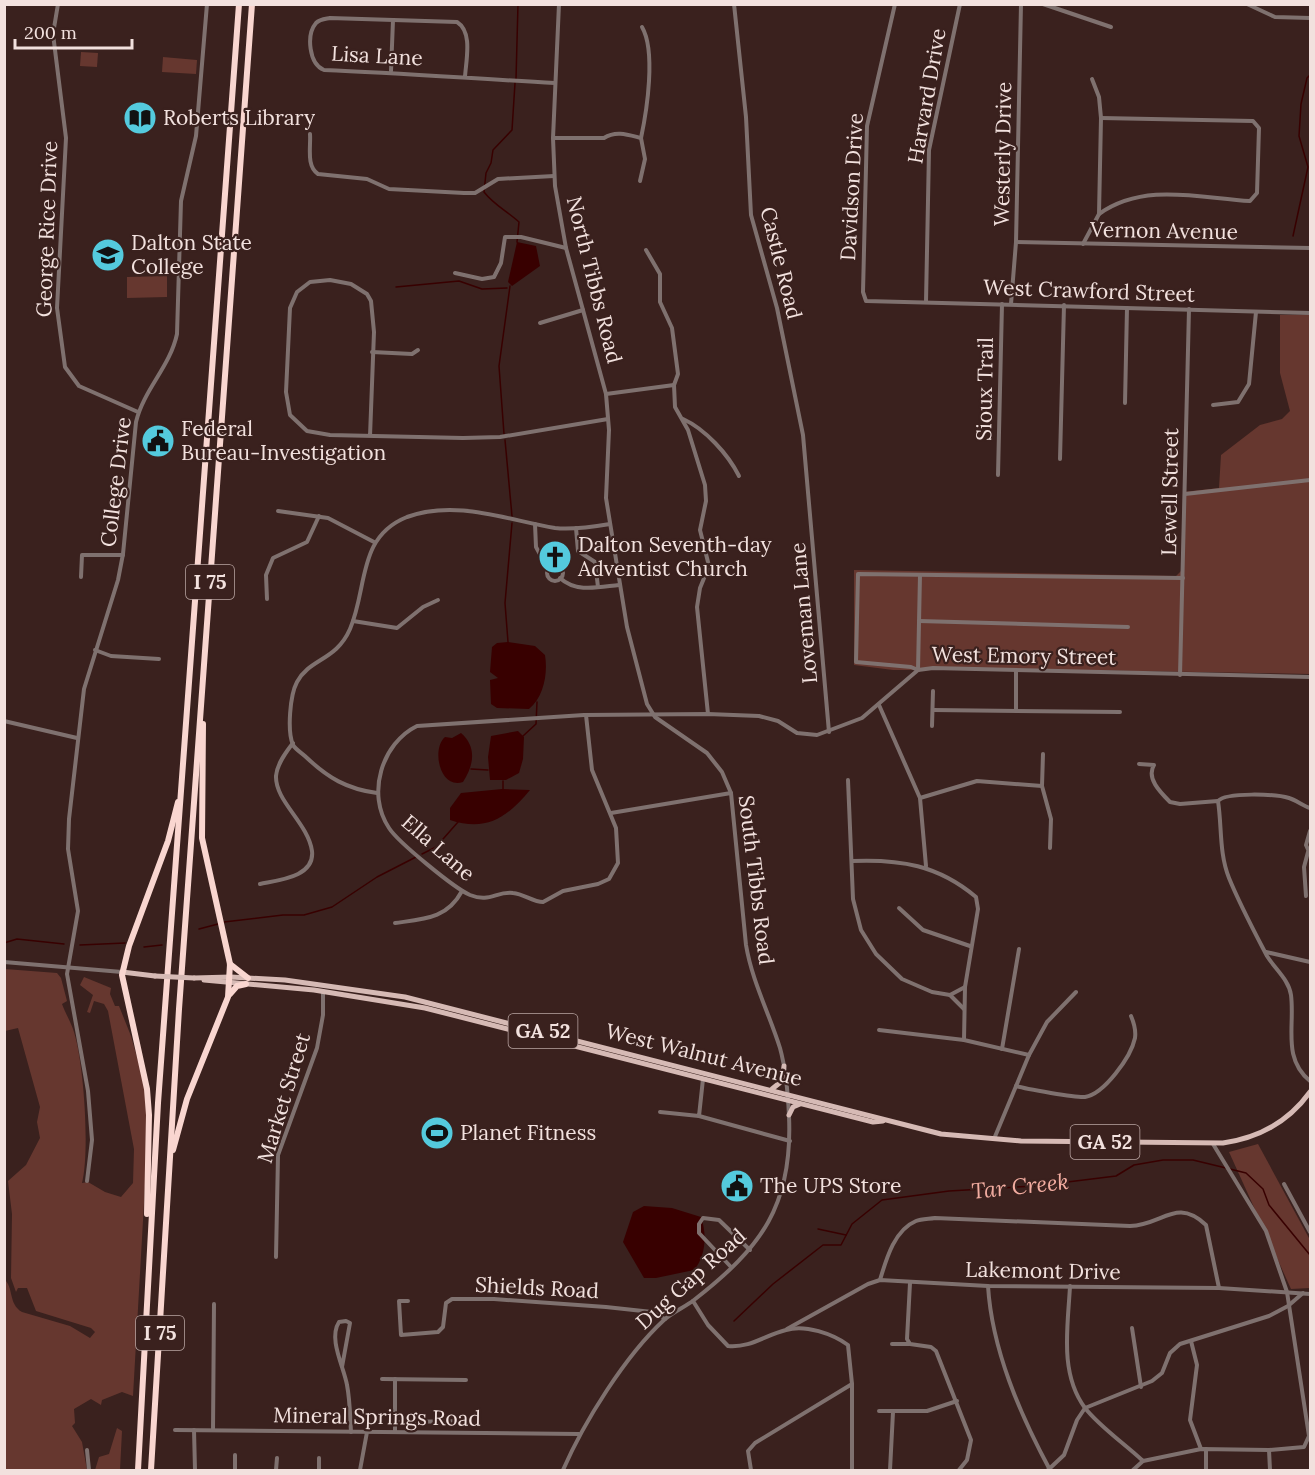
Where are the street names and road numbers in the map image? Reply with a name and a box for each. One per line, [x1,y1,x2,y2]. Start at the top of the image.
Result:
street label: Harvard Drive [901,26,952,166]
street label: Lisa Lane [331,40,424,71]
street label: Westerly Drive [988,82,1017,226]
street label: Davidson Drive [834,112,869,262]
street label: George Rice Drive [30,140,63,318]
street label: North Tibbs Road [561,194,628,366]
street label: Castle Road [755,204,808,322]
street label: Vernon Avenue [1089,216,1238,245]
street label: West Crawford Street [983,273,1196,308]
street label: Sioux Trail [970,337,999,441]
street label: College Drive [94,415,137,548]
street label: Lewell Street [1155,427,1184,556]
street label: Loveman Lane [784,541,823,685]
road number: I 75 [186,565,234,599]
street label: West Emory Street [932,640,1117,671]
street label: South Tibbs Road [733,794,780,966]
street label: Ella Lane [396,808,481,887]
road number: GA 52 [508,1014,578,1048]
street label: West Walnut Avenue [603,1017,805,1092]
street label: Market Street [251,1029,316,1166]
road number: GA 52 [1070,1125,1140,1159]
street label: Dug Gap Road [630,1222,751,1335]
street label: Lakemont Drive [965,1256,1121,1285]
street label: Shields Road [474,1271,600,1304]
road number: I 75 [136,1316,184,1350]
street label: Mineral Springs Road [273,1401,481,1432]

